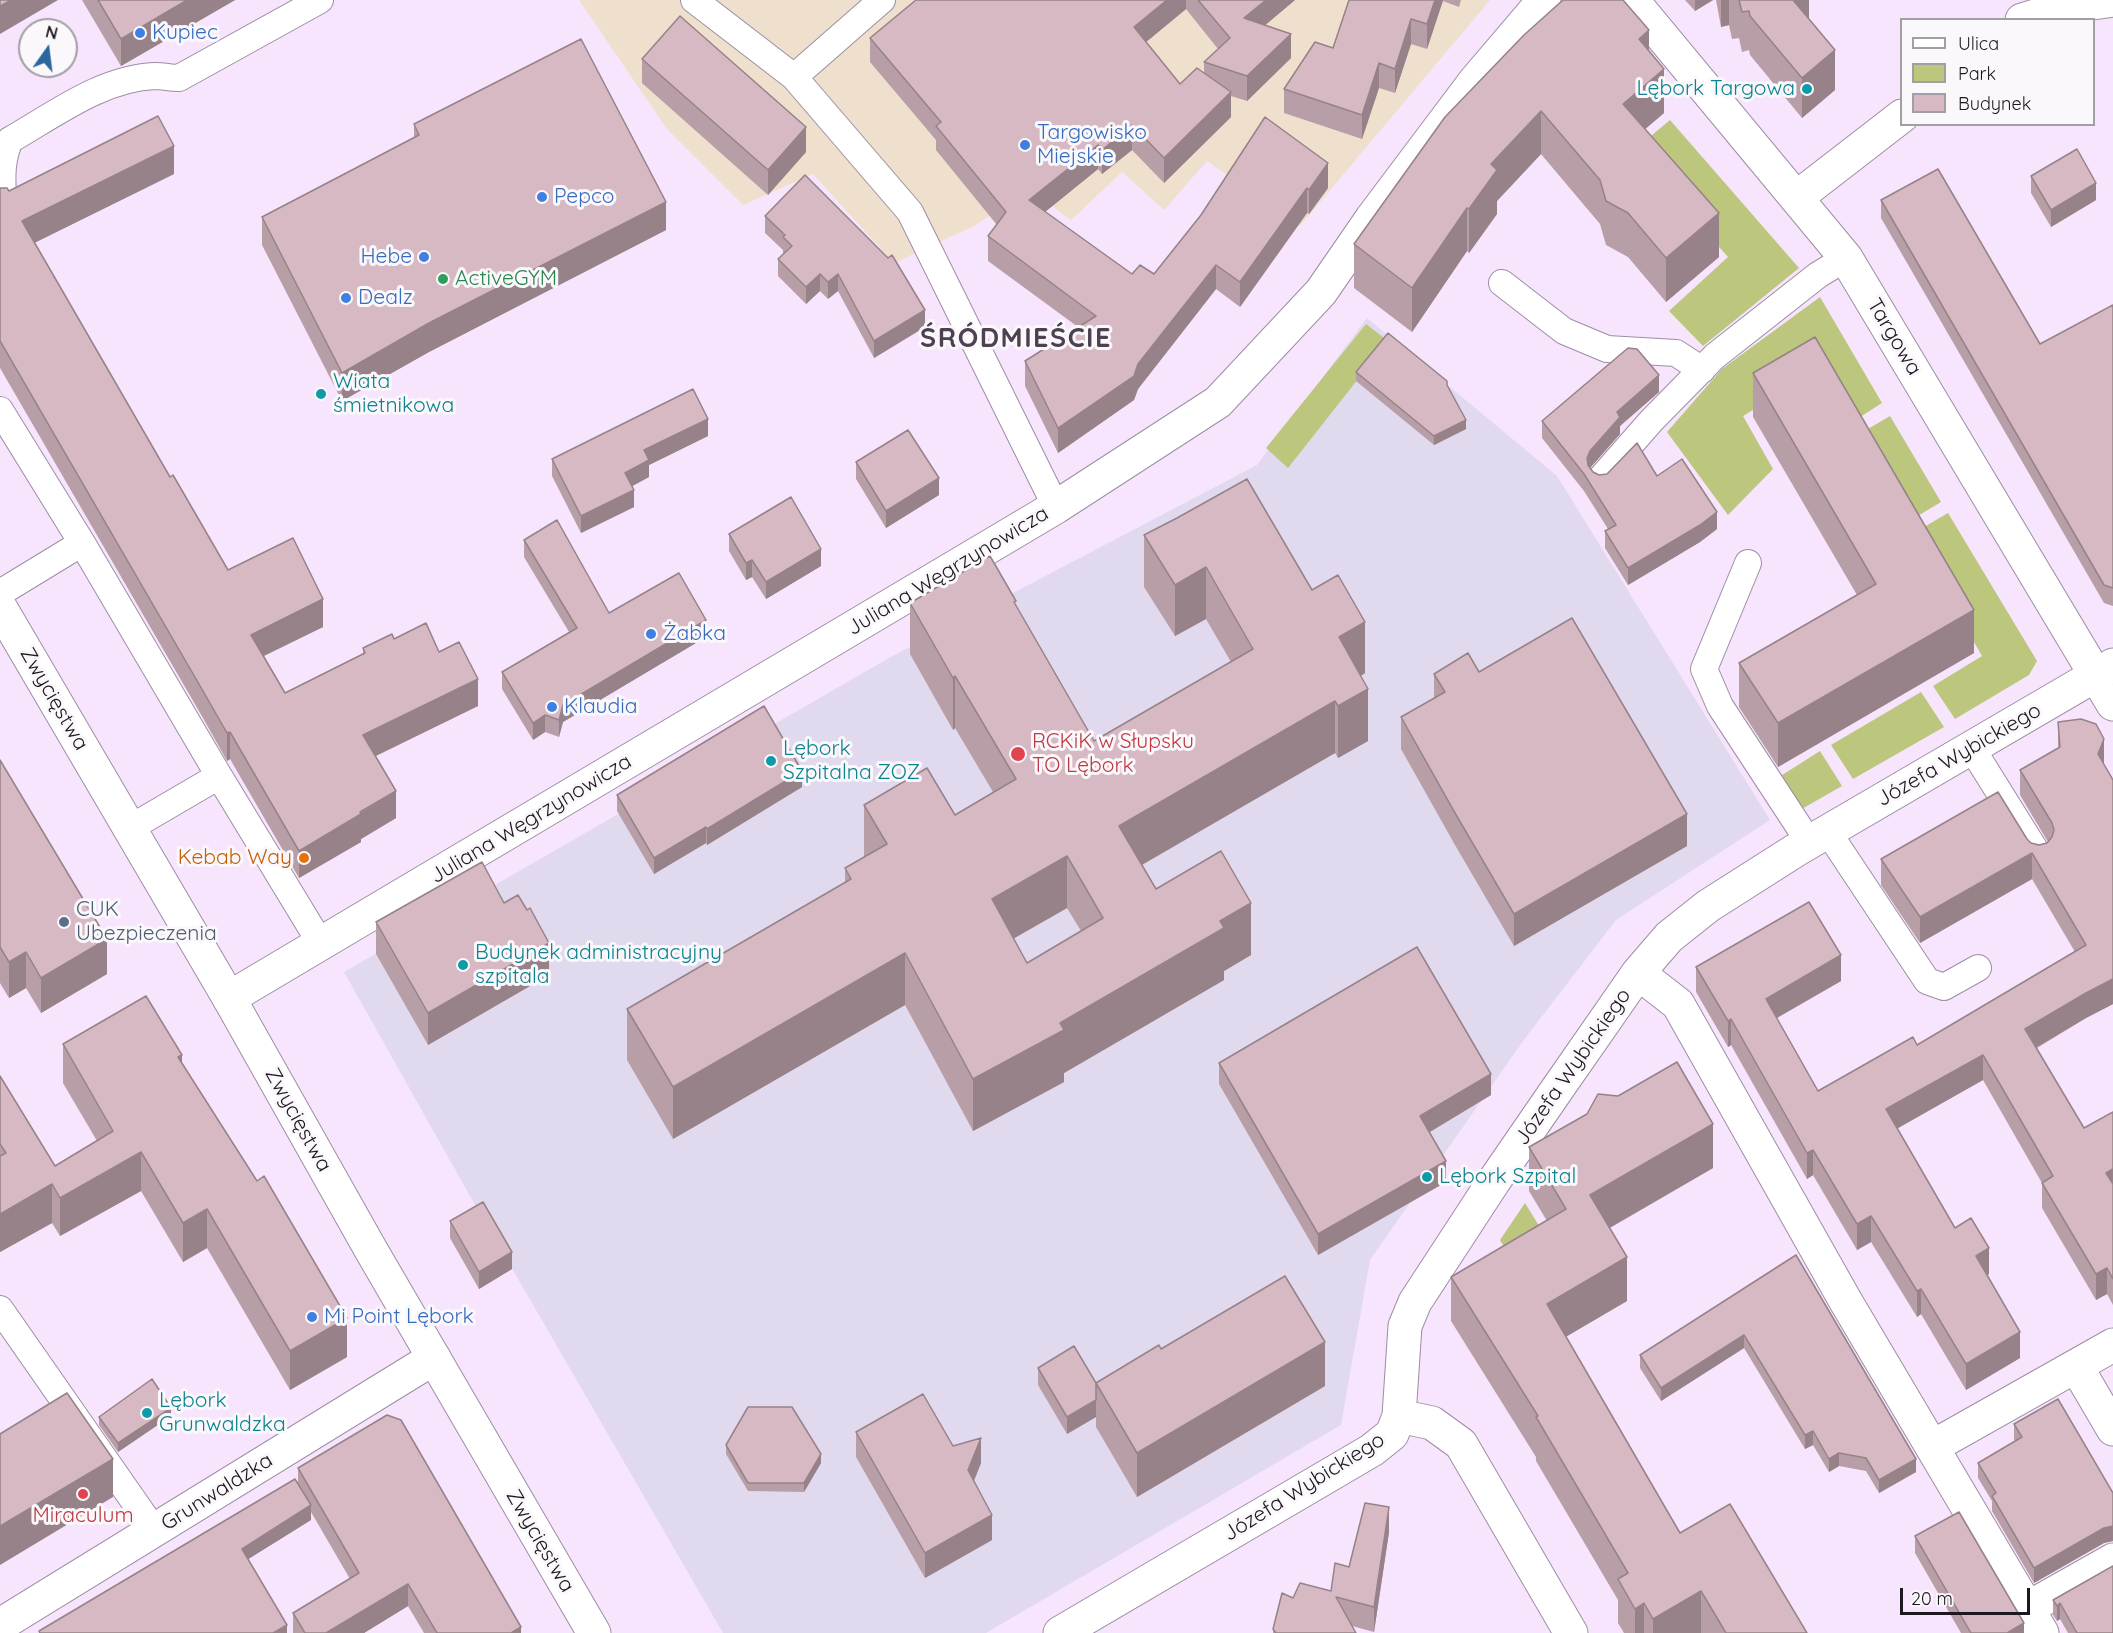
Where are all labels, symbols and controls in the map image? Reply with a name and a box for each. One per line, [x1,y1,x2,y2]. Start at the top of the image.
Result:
north arrow [18,18,78,78]
legend [1900,18,2095,126]
place label: Kupiec [152,20,218,46]
text: N [44,21,60,44]
marker: Kupiec [133,26,147,40]
text: Ulica [1958,32,1999,55]
text: Park [1958,62,1996,85]
place label: Lębork Targowa [1636,76,1795,102]
marker: Lębork Targowa [1800,82,1814,96]
text: Budynek [1958,92,2031,115]
place label: Targowisko Miejskie [1037,120,1147,170]
marker: Targowisko Miejskie [1018,138,1032,152]
place label: Pepco [554,184,614,210]
marker: Pepco [535,190,549,204]
place label: Hebe [360,244,412,270]
marker: Hebe [417,250,431,264]
place label: ActiveGYM [455,266,557,292]
marker: ActiveGYM [436,272,450,286]
place label: Dealz [358,285,413,311]
marker: Dealz [339,291,353,305]
street label: Targowa [1861,294,1927,380]
district label: ŚRÓDMIEŚCIE [920,323,1112,355]
place label: Wiata śmietnikowa [333,369,454,419]
marker: Wiata śmietnikowa [314,387,328,401]
street label: Juliana Węgrzynowicza [843,501,1053,641]
place label: Żabka [663,621,726,647]
marker: Żabka [644,627,658,641]
street label: Zwycięstwa [14,643,94,755]
place label: Klaudia [564,694,637,720]
street label: Józefa Wybickiego [1872,698,2046,812]
marker: Klaudia [545,700,559,714]
place label: RCKiK w Słupsku TO Lębork [1032,729,1194,779]
place label: Lębork Szpitalna ZOZ [783,736,920,786]
marker: RCKiK w Słupsku TO Lębork [1009,745,1027,763]
street label: Juliana Węgrzynowicza [426,749,636,889]
marker: Lębork Szpitalna ZOZ [764,754,778,768]
place label: Kebab Way [178,845,292,871]
marker: Kebab Way [297,851,311,865]
place label: CUK Ubezpieczenia [76,897,217,947]
marker: CUK Ubezpieczenia [57,915,71,929]
place label: Budynek administracyjny szpitala [475,940,722,990]
marker: Budynek administracyjny szpitala [456,958,470,972]
street label: Józefa Wybickiego [1510,984,1636,1150]
street label: Zwycięstwa [259,1064,337,1176]
place label: Lębork Szpital [1439,1164,1576,1190]
marker: Lębork Szpital [1420,1170,1434,1184]
place label: Mi Point Lębork [324,1304,474,1330]
marker: Mi Point Lębork [305,1310,319,1324]
place label: Lębork Grunwaldzka [159,1388,286,1438]
marker: Lębork Grunwaldzka [140,1406,154,1420]
street label: Józefa Wybickiego [1219,1427,1389,1547]
street label: Grunwaldzka [157,1448,277,1536]
street label: Zwycięstwa [500,1485,580,1597]
marker: Miraculum [76,1487,90,1501]
place label: Miraculum [32,1503,134,1529]
scale bar [1903,1576,2034,1614]
text: 20 m [1911,1587,1953,1610]

